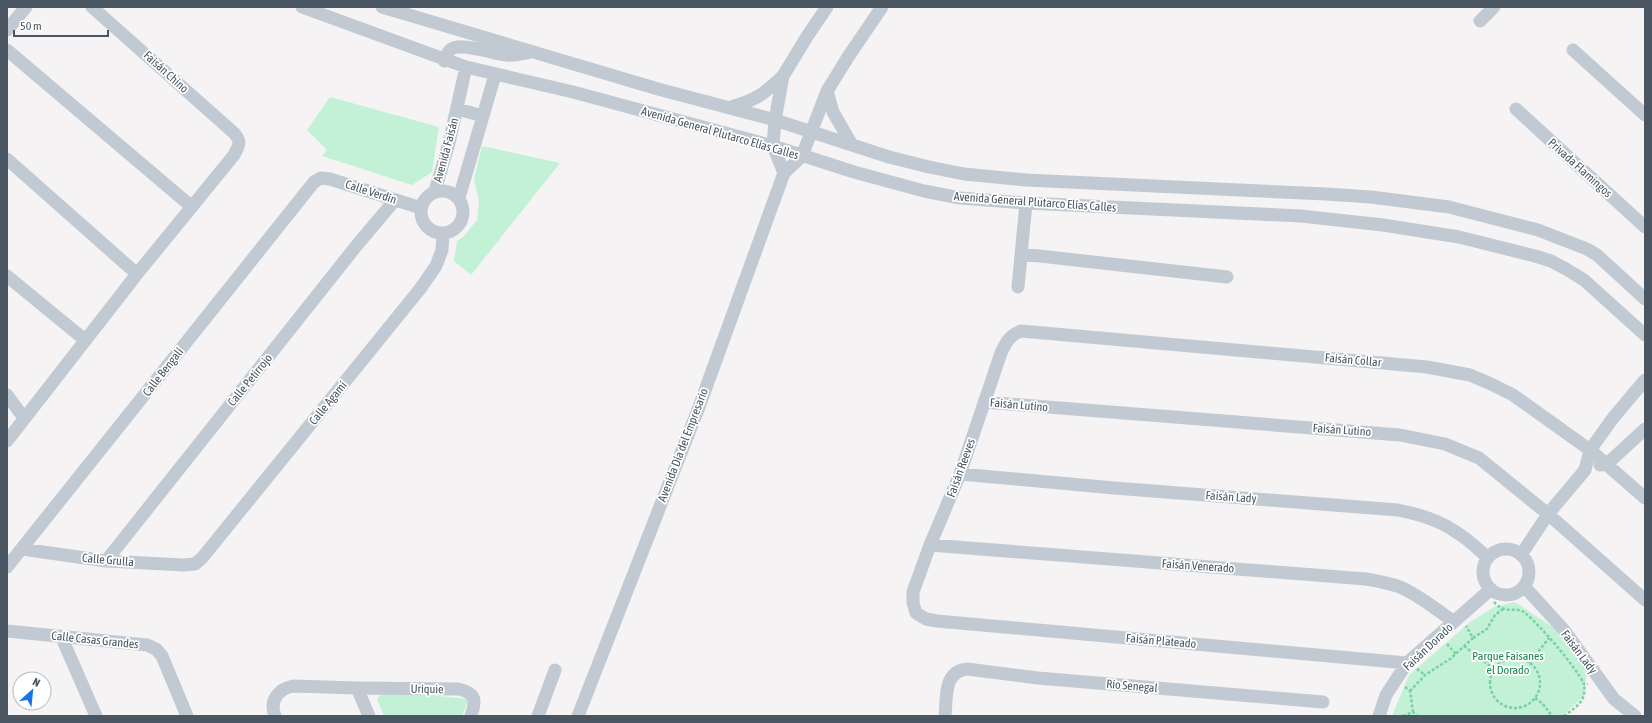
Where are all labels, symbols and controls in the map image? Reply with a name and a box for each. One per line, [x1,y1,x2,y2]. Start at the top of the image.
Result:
scale bar [14,12,108,38]
text: 50 m [20,19,42,33]
street label: Faisán Chino [141,48,192,96]
street label: Avenida General Plutarco Elías Calles [640,104,800,162]
street label: Avenida Faisán [431,116,461,184]
street label: Privada Flamingos [1545,136,1615,200]
street label: Calle Verdín [344,177,398,207]
street label: Avenida General Plutarco Elías Calles [953,189,1117,215]
street label: Calle Bengalí [140,345,186,399]
street label: Calle Petirrojo [225,351,275,409]
street label: Faisán Collar [1324,351,1382,369]
street label: Calle Agamí [306,378,350,428]
street label: Avenida Día del Empresario [655,386,711,504]
street label: Faisán Lutino [989,395,1049,415]
street label: Faisán Lutino [1312,421,1372,439]
street label: Faisán Reeves [944,437,978,499]
street label: Faisán Lady [1205,488,1257,506]
street label: Calle Grulla [82,551,134,569]
street label: Faisán Venerado [1161,556,1235,576]
street label: Faisán Dorado [1400,620,1456,674]
street label: Faisán Lady [1558,627,1600,677]
street label: Calle Casas Grandes [51,628,139,652]
street label: Faisán Plateado [1125,631,1197,651]
park label: Parque Faisanes el Dorado [1472,649,1544,677]
north arrow [12,671,52,711]
text: N [31,675,42,689]
street label: Río Senegal [1106,677,1159,695]
street label: Uriquie [410,682,444,696]

